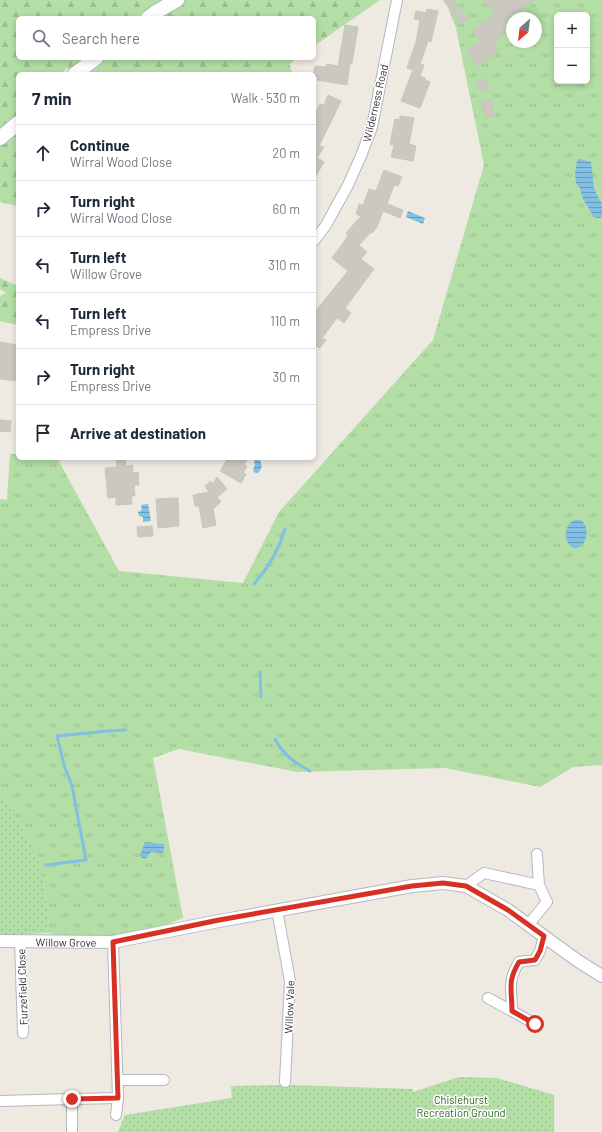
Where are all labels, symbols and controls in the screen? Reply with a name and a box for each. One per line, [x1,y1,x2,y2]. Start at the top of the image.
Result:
north arrow [506,12,542,48]
map controls [554,12,590,84]
button: + [554,12,590,48]
search box [16,16,316,60]
icon: search [30,27,52,49]
text: Search here [62,29,140,47]
button: − [554,48,590,84]
street label: Wilderness Road [360,63,390,143]
text: 7 min [32,88,72,108]
text: Walk · 530 m [231,90,300,106]
text: Continue [70,136,130,154]
icon: ahead [32,142,54,164]
text: 20 m [272,145,300,161]
text: Wirral Wood Close [70,154,172,170]
text: Turn right [70,192,135,210]
icon: right [32,198,54,220]
text: 60 m [273,201,300,217]
text: Wirral Wood Close [70,210,172,226]
text: Turn left [70,248,126,266]
icon: left [32,254,54,276]
text: 310 m [268,257,300,273]
text: Willow Grove [70,266,142,282]
text: Turn left [70,304,126,322]
icon: left [32,310,54,332]
text: 110 m [270,313,300,329]
text: Empress Drive [70,322,151,338]
text: Turn right [70,360,135,378]
icon: right [32,366,54,388]
text: 30 m [273,369,300,385]
text: Empress Drive [70,378,151,394]
icon: arrive [32,422,54,444]
text: Arrive at destination [70,424,206,442]
street label: Willow Grove [36,935,97,948]
street label: Furzefield Close [14,948,30,1025]
street label: Willow Vale [282,980,296,1034]
route start [526,1015,544,1033]
route end [63,1090,81,1108]
park label: Chislehurst Recreation Ground [417,1093,506,1119]

